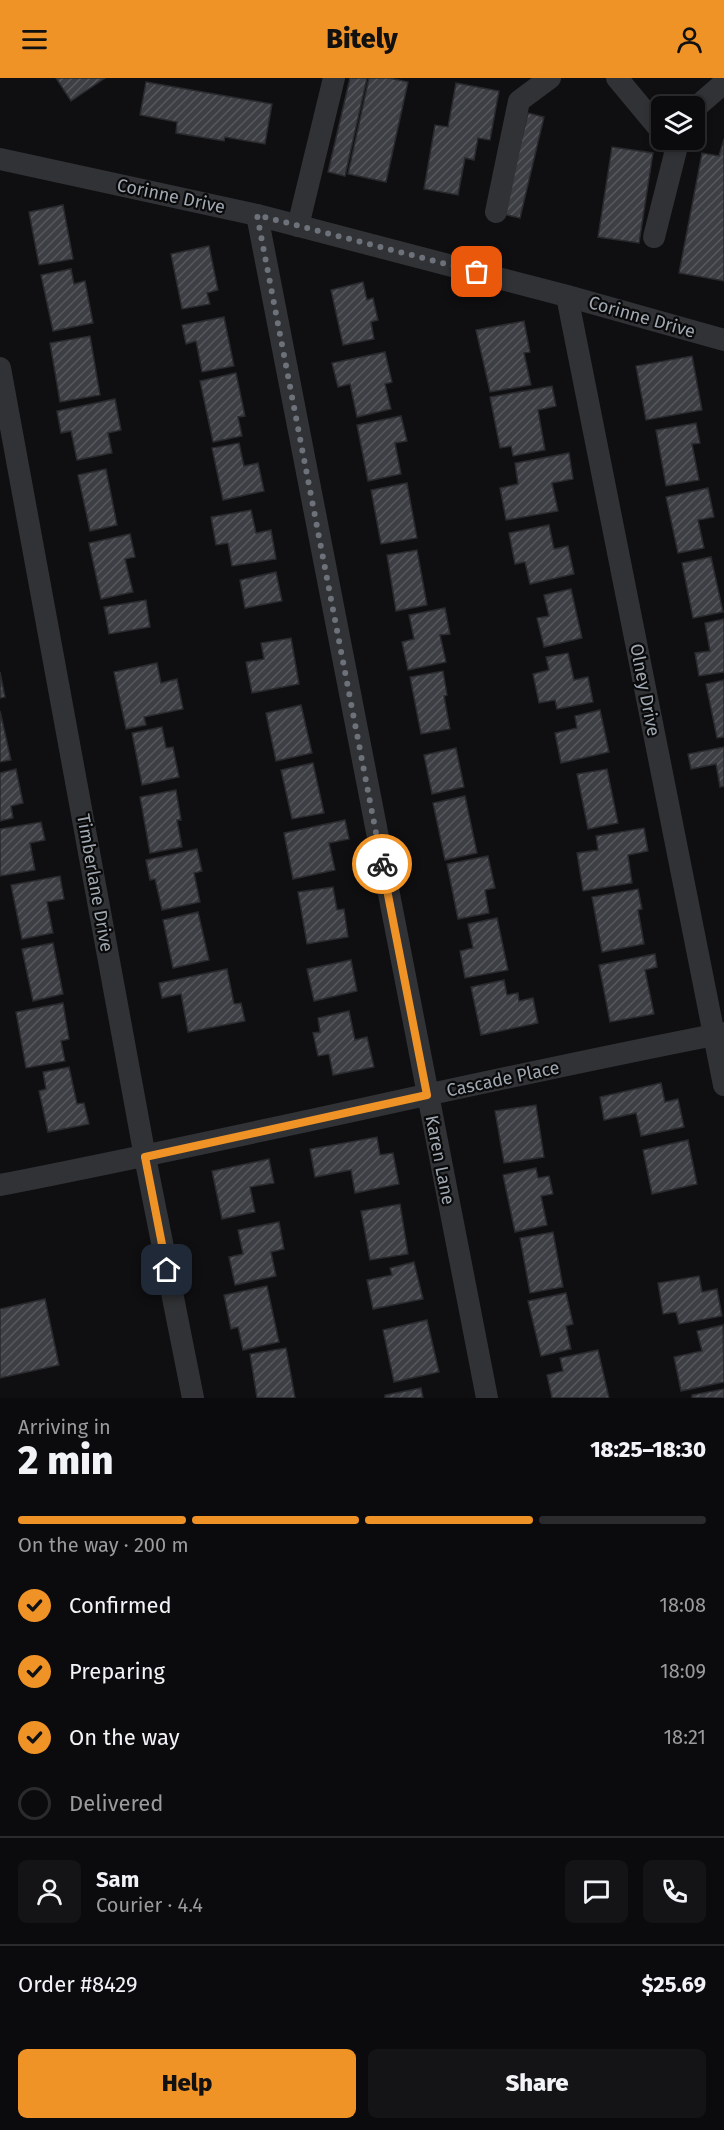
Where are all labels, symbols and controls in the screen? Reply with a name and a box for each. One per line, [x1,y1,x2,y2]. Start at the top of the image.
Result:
icon: menu [18,23,51,56]
text: Bitely [326,23,398,55]
icon: person [673,23,706,56]
map controls [651,96,705,150]
button: layers [651,96,705,150]
street label: Corinne Drive [115,174,227,218]
pin [451,246,502,297]
icon: bag [460,255,493,288]
street label: Corinne Drive [586,291,698,343]
street label: Olney Drive [625,642,665,738]
street label: Timberlane Drive [72,812,118,954]
courier [352,834,412,894]
icon: bike [366,848,399,881]
street label: Cascade Place [445,1056,561,1102]
street label: Karen Lane [421,1113,459,1207]
pin [141,1244,192,1295]
icon: home [150,1253,183,1286]
text: Arriving in [18,1415,111,1439]
text: 18:25–18:30 [590,1436,706,1463]
text: 2 min [18,1438,114,1484]
text: On the way · 200 m [18,1533,189,1557]
icon: check [18,1589,51,1622]
text: Confirmed [69,1592,172,1619]
text: 18:08 [659,1593,706,1617]
icon: check [18,1655,51,1688]
text: Preparing [69,1658,165,1685]
text: 18:09 [660,1659,706,1683]
icon: check [18,1721,51,1754]
text: On the way [69,1724,180,1751]
text: 18:21 [663,1725,706,1749]
text: Delivered [69,1790,164,1817]
button: person [18,1860,81,1923]
button: chat [565,1860,628,1923]
button: phone [643,1860,706,1923]
text: Sam [96,1866,139,1893]
text: Courier · 4.4 [96,1893,203,1917]
text: Order #8429 [18,1971,138,1998]
text: $25.69 [642,1971,706,1998]
button: Help [18,2049,356,2118]
button: Share [368,2049,706,2118]

